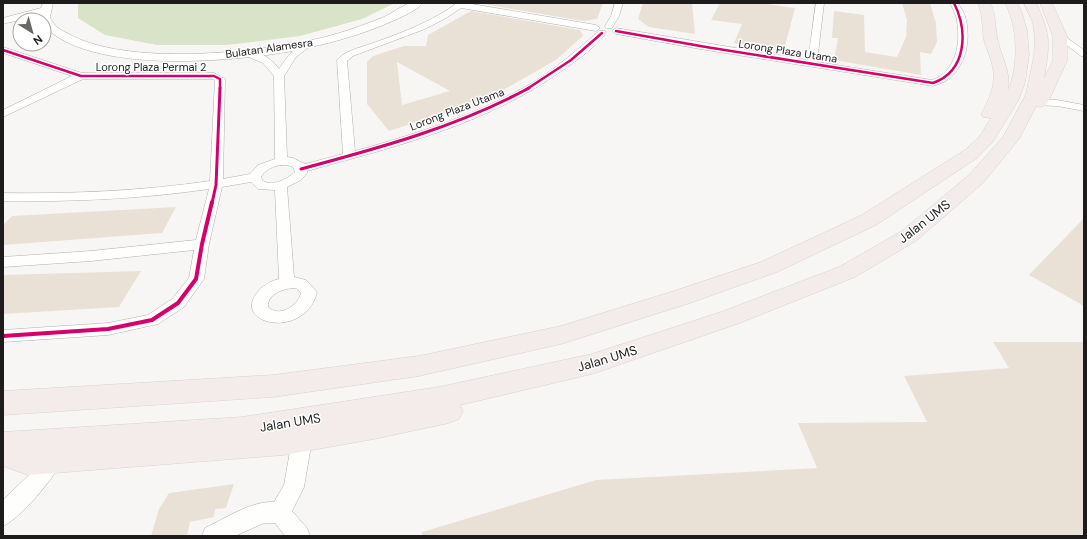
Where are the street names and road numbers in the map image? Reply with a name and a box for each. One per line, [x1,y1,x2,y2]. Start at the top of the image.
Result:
street label: Bulatan Alamesra [224,35,314,61]
street label: Lorong Plaza Utama [738,36,838,66]
street label: Lorong Plaza Permai 2 [96,60,206,74]
street label: Lorong Plaza Utama [408,85,506,133]
street label: Jalan UMS [895,196,954,247]
street label: Jalan UMS [575,341,639,376]
street label: Jalan UMS [258,409,322,436]

